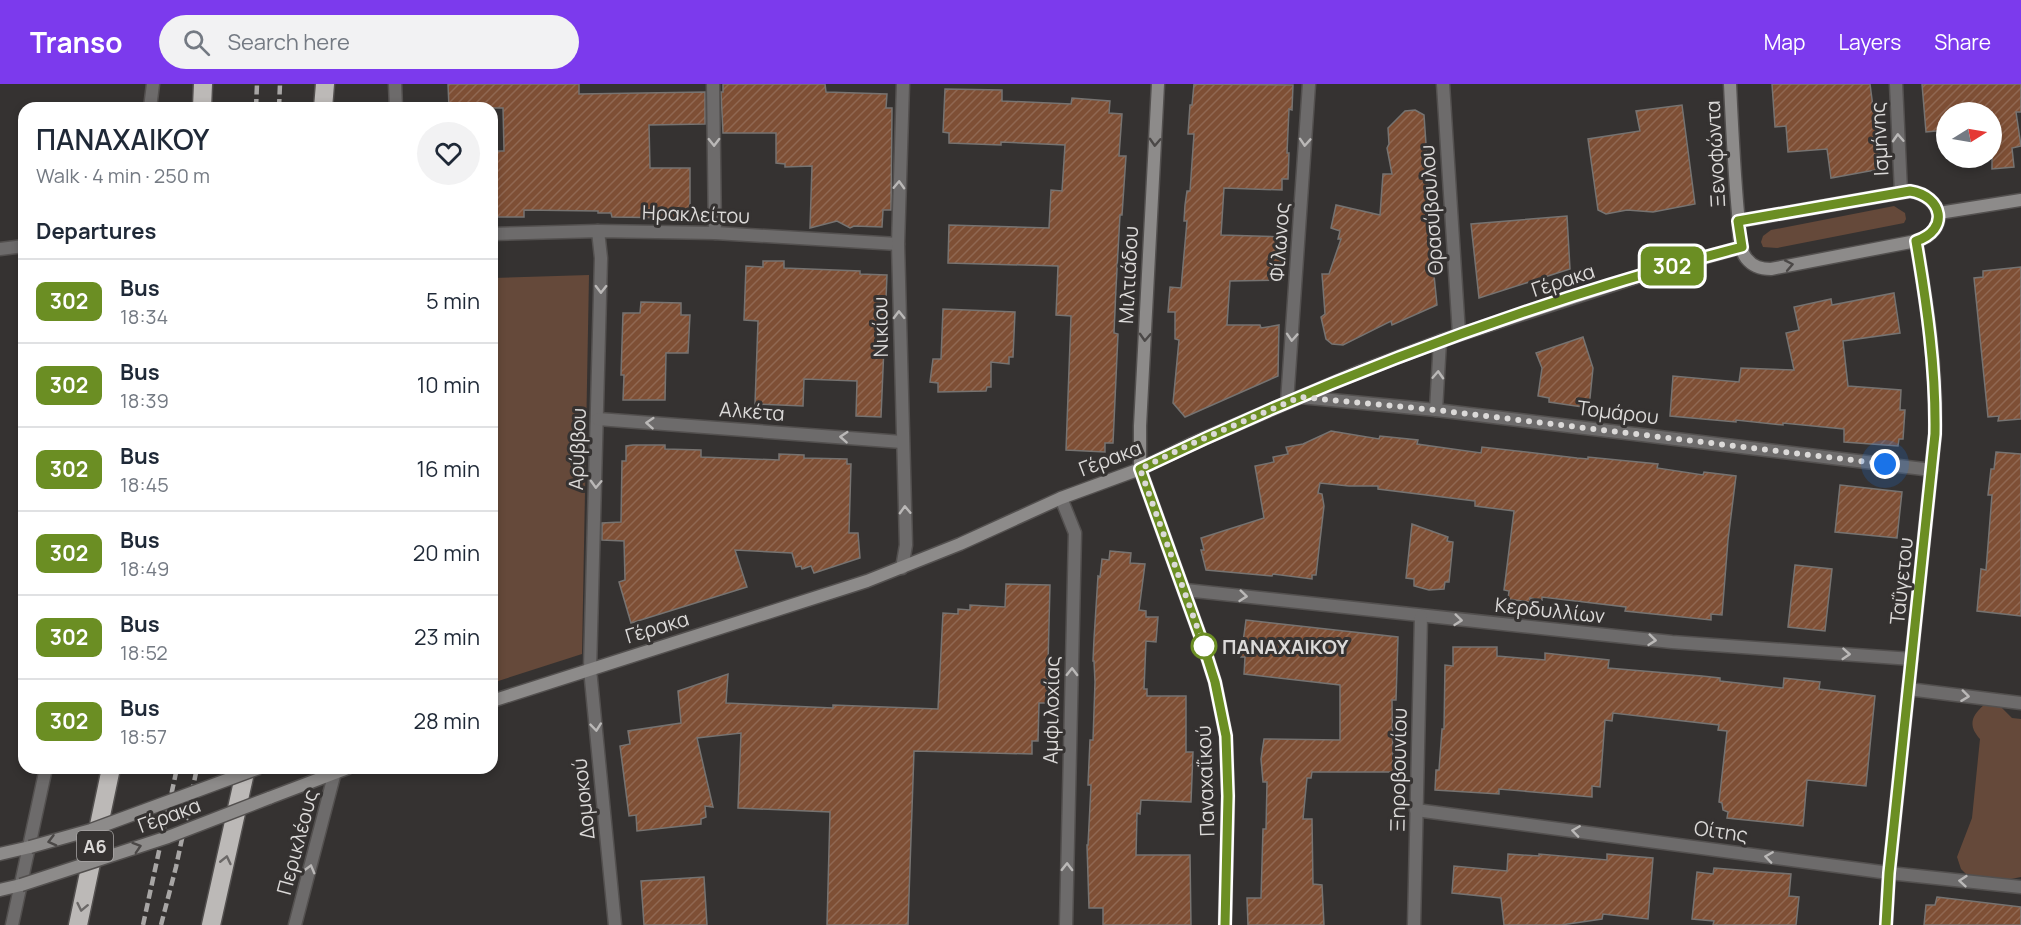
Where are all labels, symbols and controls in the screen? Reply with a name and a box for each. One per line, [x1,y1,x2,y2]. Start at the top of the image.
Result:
search box [159,15,579,69]
text: Transo [30,23,123,61]
icon: search [180,26,213,59]
text: Search here [228,27,350,57]
text: Map [1764,28,1805,56]
text: Layers [1838,28,1901,56]
text: Share [1934,28,1991,56]
street label: Ξενοφώντα [1699,100,1731,208]
street label: Ισμήνης [1864,101,1894,177]
north arrow [1936,102,2002,168]
map controls [1936,102,2002,168]
text: ΠΑΝΑΧΑΙΚΟΥ [36,120,209,158]
button: heart [417,122,480,185]
one-way arrow [1892,133,1905,142]
one-way arrow [708,138,720,147]
one-way arrow [1148,138,1161,147]
one-way arrow [1299,138,1312,147]
street label: Θρασύβουλου [1413,144,1449,276]
text: Walk · 4 min · 250 m [36,162,210,189]
one-way arrow [893,181,906,190]
street label: Ηρακλείτου [642,199,750,229]
street label: Φίλωνος [1263,202,1295,282]
text: Departures [36,216,156,246]
street label: Μιλτιάδου [1112,225,1144,325]
line badge: 302 [1638,246,1706,285]
text: 302 [1653,252,1691,280]
street label: Γέρακα [1528,257,1598,303]
one-way arrow [1784,259,1794,272]
text: Bus [120,273,160,303]
one-way arrow [594,285,607,294]
text: 5 min [426,286,480,316]
text: 302 [50,287,88,315]
street label: Νικίου [866,296,894,358]
text: 18:34 [120,303,168,330]
one-way arrow [893,311,906,320]
one-way arrow [1285,332,1298,341]
one-way arrow [1138,333,1151,342]
text: Bus [120,357,160,387]
text: 10 min [417,370,480,400]
text: 302 [50,371,88,399]
one-way arrow [1432,371,1445,380]
text: 18:39 [120,387,169,414]
street label: Τομάρου [1576,394,1660,430]
street label: Αλκέτα [718,395,786,427]
street label: Αρύββου [562,407,592,491]
one-way arrow [645,417,654,430]
one-way arrow [840,431,849,444]
street label: Γέρακα [1075,434,1145,482]
text: Bus [120,441,160,471]
your location [1870,449,1900,479]
text: 16 min [417,454,480,484]
text: 302 [50,455,88,483]
text: 18:45 [120,471,169,498]
one-way arrow [589,479,602,488]
one-way arrow [899,506,911,515]
text: Bus [120,525,160,555]
street label: Ταΰγετου [1883,536,1919,626]
text: 20 min [413,538,480,568]
text: 302 [50,539,88,567]
text: 18:49 [120,555,169,582]
one-way arrow [1239,589,1248,602]
street label: Κερδυλλίων [1494,591,1606,629]
street label: Γέρακα [622,605,692,649]
text: Bus [120,609,160,639]
one-way arrow [1453,613,1462,626]
text: 23 min [414,622,480,652]
text: 302 [50,623,88,651]
marker: ΠΑΝΑΧΑΙΚΟΥ [1191,633,1217,659]
place label: ΠΑΝΑΧΑΙΚΟΥ [1222,633,1349,660]
one-way arrow [1647,633,1656,645]
text: 18:52 [120,639,168,666]
one-way arrow [1842,647,1851,660]
street label: Αμφιλοχίας [1037,656,1065,764]
one-way arrow [1065,667,1078,676]
one-way arrow [1960,689,1969,702]
text: Bus [120,693,160,723]
text: 28 min [413,706,480,736]
text: 302 [50,707,88,735]
street label: Ξηροβουνίου [1383,708,1413,832]
one-way arrow [589,722,602,731]
text: 18:57 [120,723,167,750]
street label: Παναχαΐκού [1190,725,1220,837]
street label: Δομοκού [565,757,601,841]
street label: Περικλέους [270,786,324,898]
street label: Γέρακα [134,791,204,839]
street label: Οίτης [1692,814,1750,848]
one-way arrow [1571,826,1581,838]
road number: Α6 [77,831,113,861]
one-way arrow [48,834,58,846]
one-way arrow [131,842,142,854]
one-way arrow [1765,852,1774,864]
one-way arrow [219,856,232,866]
one-way arrow [1061,862,1073,871]
one-way arrow [303,864,316,874]
one-way arrow [1958,875,1967,888]
one-way arrow [76,902,89,912]

